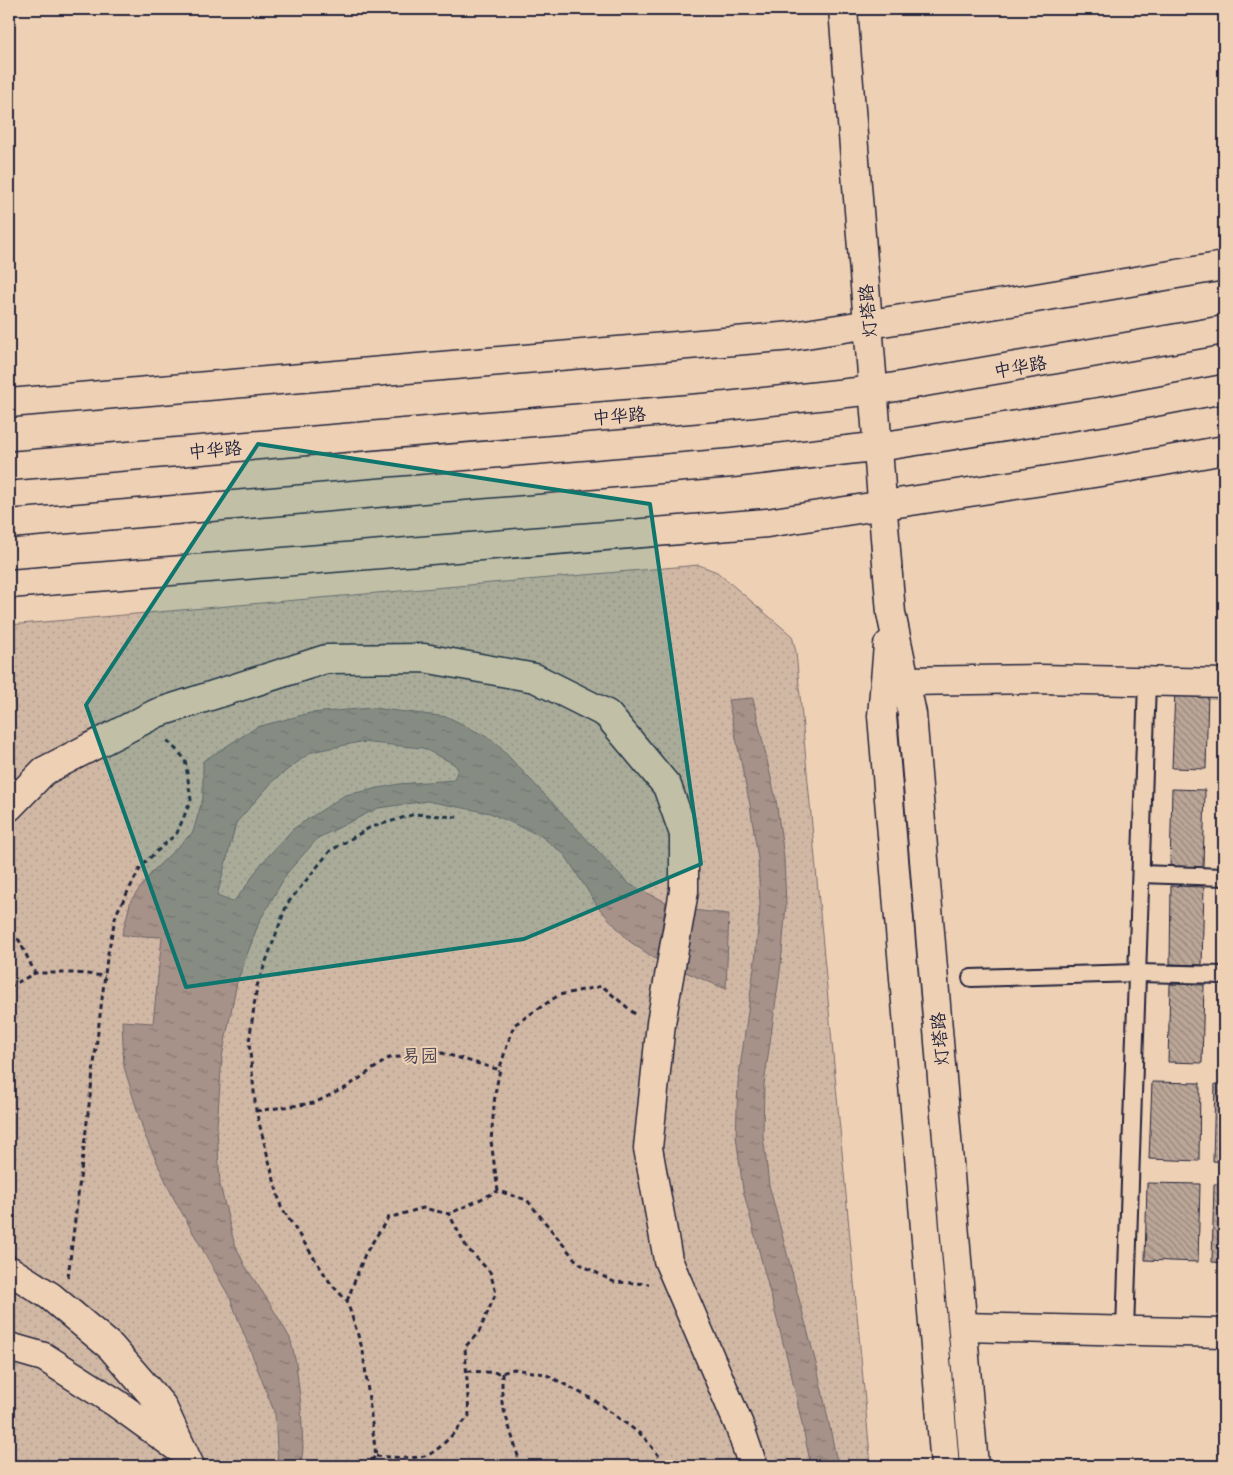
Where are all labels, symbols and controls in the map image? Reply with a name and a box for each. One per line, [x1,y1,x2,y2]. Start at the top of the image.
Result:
street label: 灯塔路 [853,283,881,339]
street label: 中华路 [991,349,1049,383]
street label: 中华路 [591,401,647,429]
street label: 中华路 [187,435,243,463]
street label: 灯塔路 [925,1011,953,1067]
park label: 易园 [402,1043,438,1067]

